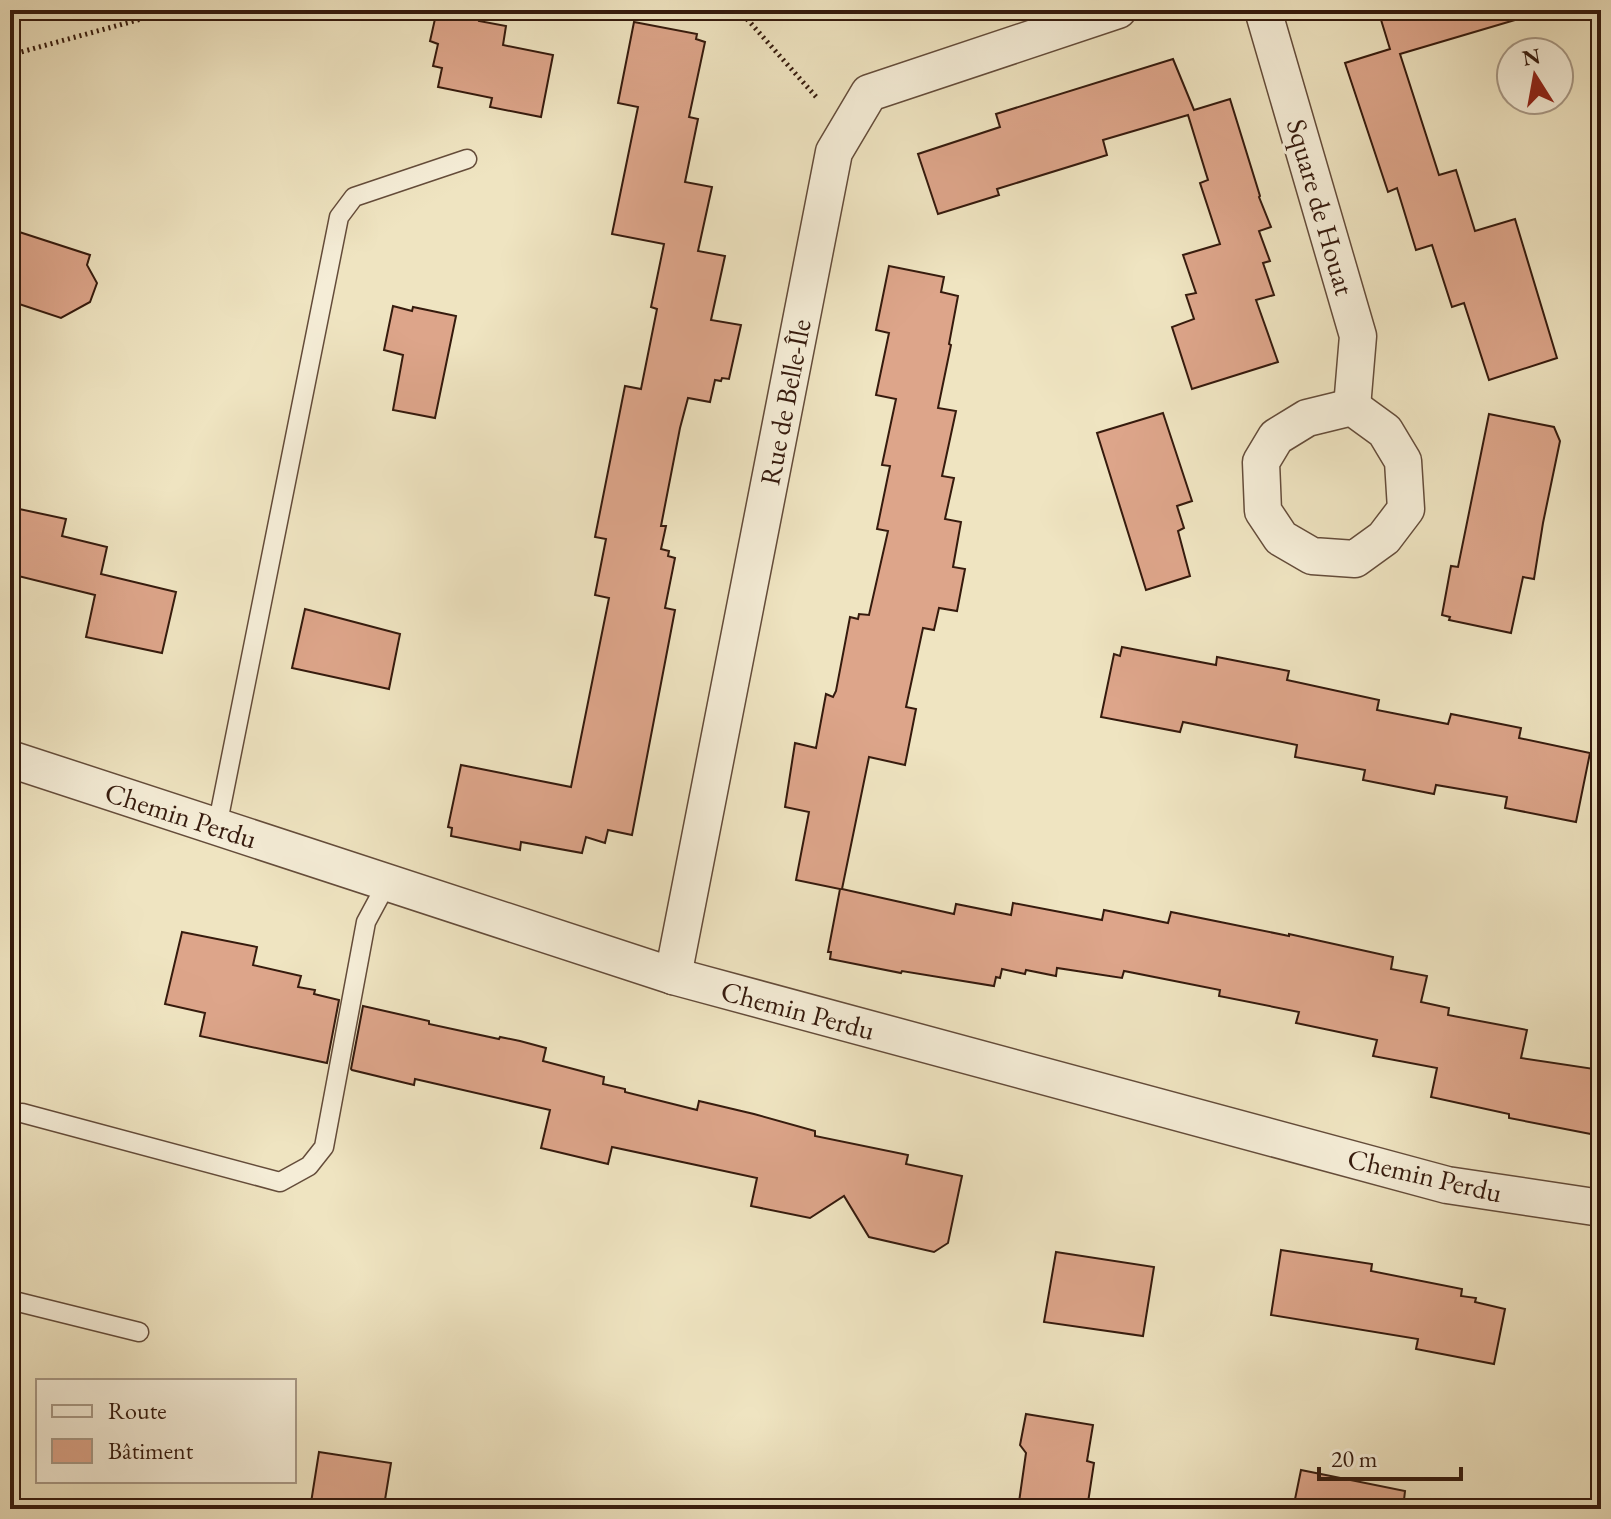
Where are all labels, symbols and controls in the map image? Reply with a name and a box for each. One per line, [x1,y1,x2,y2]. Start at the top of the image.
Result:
north arrow [1495,36,1575,116]
text: N [1520,41,1543,73]
street label: Square de Houat [1279,115,1363,299]
street label: Rue de Belle-Île [751,316,819,488]
street label: Chemin Perdu [101,774,262,857]
street label: Chemin Perdu [717,972,879,1048]
street label: Chemin Perdu [1344,1140,1506,1210]
legend [36,1379,296,1483]
text: Route [108,1395,167,1426]
scale bar [1319,1431,1461,1481]
text: Bâtiment [108,1435,194,1466]
text: 20 m [1331,1443,1378,1474]

